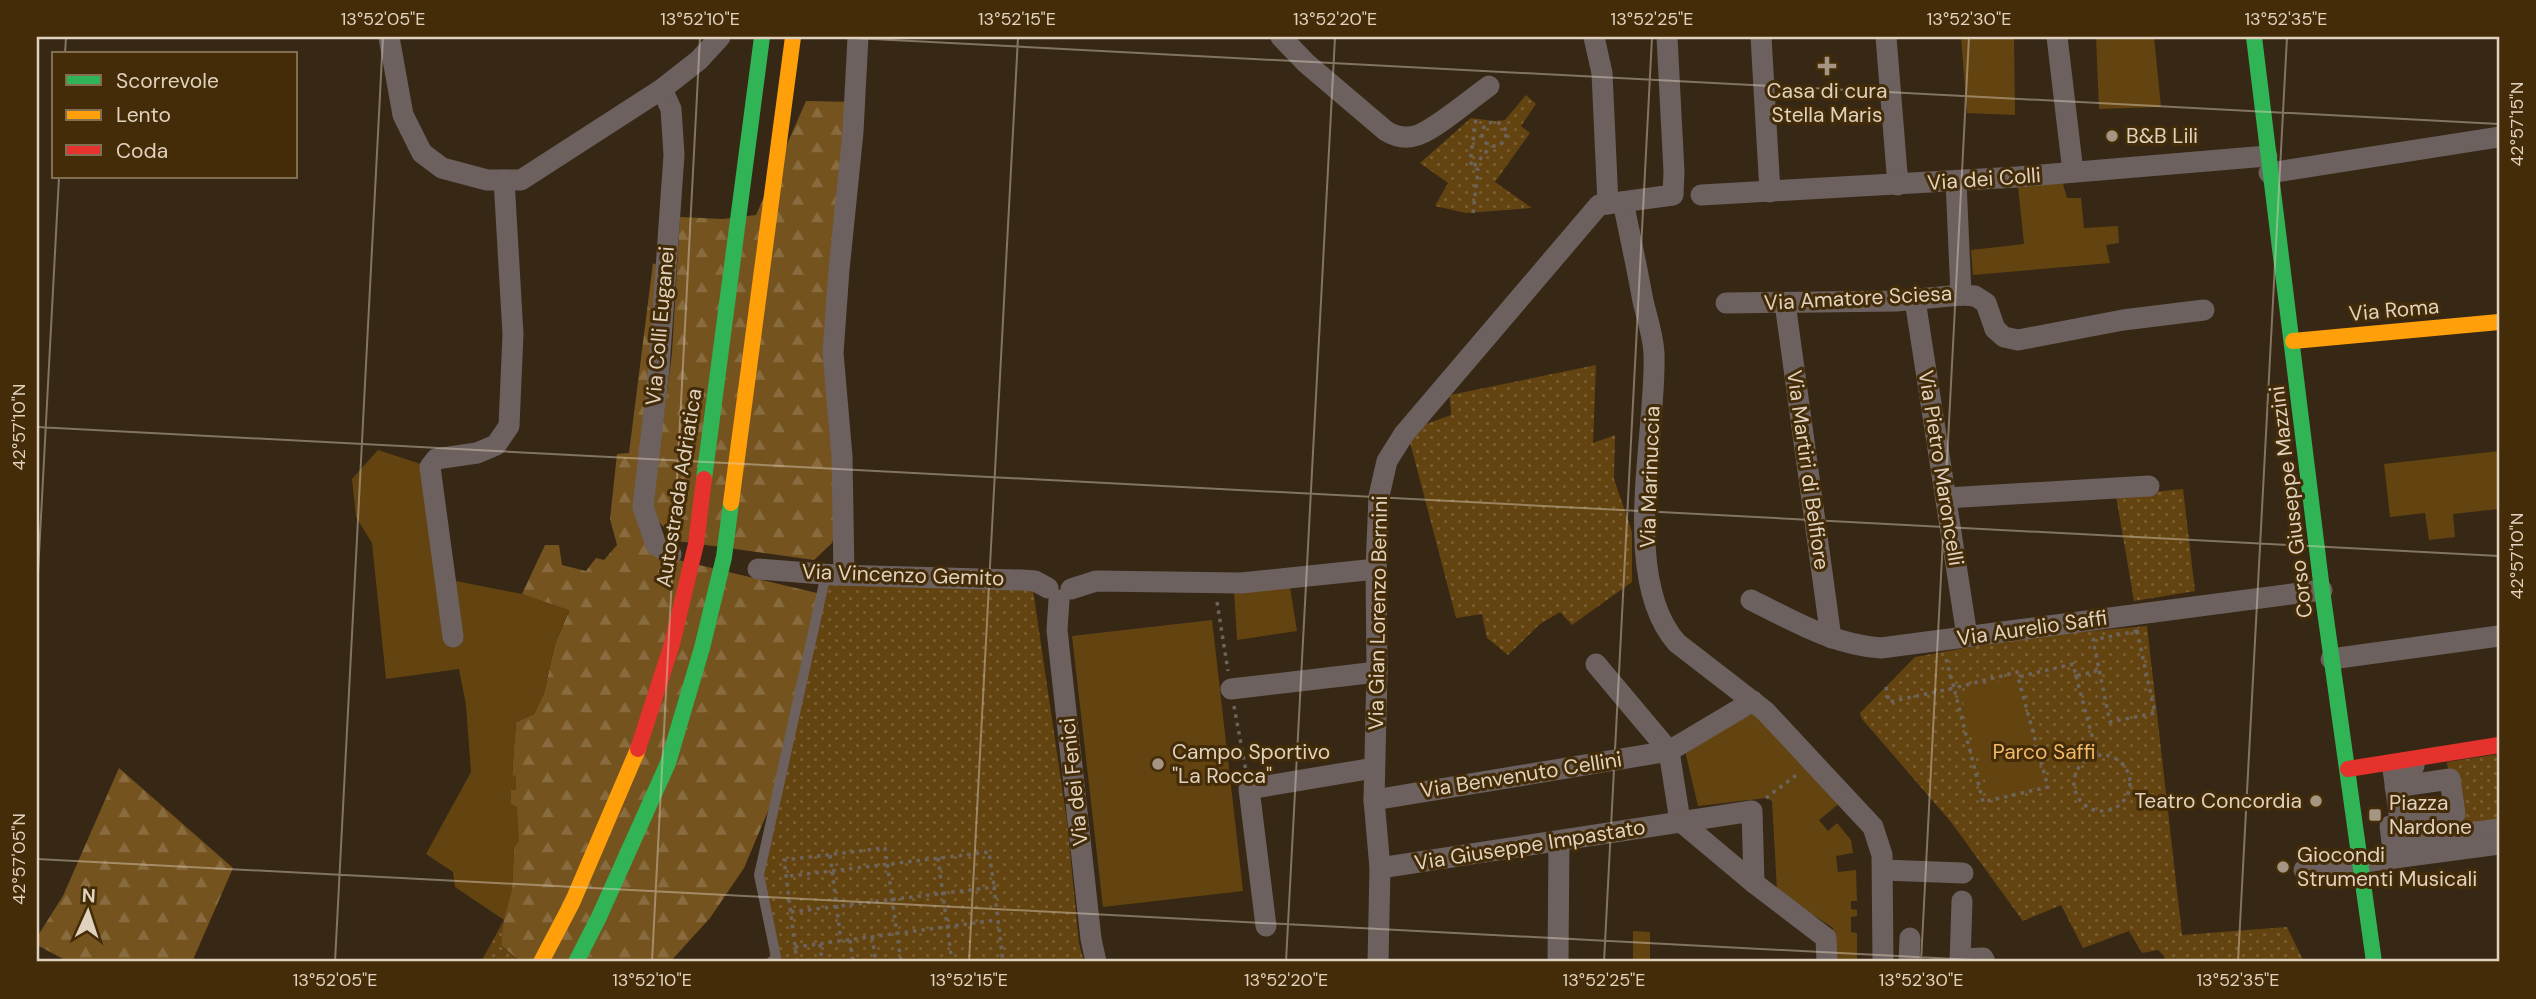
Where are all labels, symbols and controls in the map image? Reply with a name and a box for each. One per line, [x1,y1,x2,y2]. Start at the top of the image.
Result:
text: 13°52'05"E [341,7,425,31]
text: 13°52'10"E [660,7,740,31]
text: 13°52'15"E [978,7,1056,31]
text: 13°52'20"E [1293,7,1377,31]
text: 13°52'25"E [1611,7,1693,31]
text: 13°52'30"E [1927,7,2011,31]
text: 13°52'35"E [2244,7,2328,31]
legend [52,52,298,178]
marker: Casa di cura Stella Maris [1817,56,1837,76]
text: Scorrevole [116,67,219,95]
place label: Casa di cura Stella Maris [1766,77,1888,129]
text: 42°57'15"N [2505,81,2529,167]
text: Lento [116,101,171,129]
place label: B&B Lili [2126,122,2198,150]
marker: B&B Lili [2104,128,2120,144]
text: Coda [116,137,168,165]
street label: Via dei Colli [1926,161,2042,197]
street label: Via Colli Euganei [639,245,681,407]
street label: Via Amatore Sciesa [1763,279,1953,317]
street label: Via Roma [2348,292,2440,328]
street label: Via Martiri di Belfiore [1780,368,1836,572]
street label: Via Pietro Maroncelli [1912,368,1970,568]
text: 42°57'10"N [7,384,31,470]
street label: Corso Giuseppe Mazzini [2263,384,2319,620]
street label: Autostrada Adriatica [649,387,709,589]
street label: Via Marinuccia [1634,405,1666,549]
street label: Via Gian Lorenzo Bernini [1362,495,1394,731]
text: 42°57'10"N [2505,513,2529,599]
street label: Via Vincenzo Gemito [801,557,1005,593]
street label: Via Aurelio Saffi [1955,604,2109,652]
street label: Via dei Fenici [1053,717,1095,847]
place label: Campo Sportivo "La Rocca" [1172,738,1330,790]
park label: Parco Saffi [1992,738,2096,766]
street label: Via Benvenuto Cellini [1418,745,1624,805]
marker: Campo Sportivo "La Rocca" [1150,756,1166,772]
place label: Teatro Concordia [2134,787,2302,815]
place label: Piazza Nardone [2389,789,2472,841]
marker: Teatro Concordia [2308,793,2324,809]
marker: Piazza Nardone [2367,807,2383,823]
text: 42°57'05"N [7,813,31,905]
street label: Via Giuseppe Impastato [1413,813,1647,877]
place label: Giocondi Strumenti Musicali [2297,841,2477,893]
marker: Giocondi Strumenti Musicali [2275,859,2291,875]
north arrow [52,876,122,946]
text: N [81,883,96,908]
text: 13°52'05"E [293,968,377,992]
text: 13°52'10"E [612,968,692,992]
text: 13°52'15"E [930,968,1008,992]
text: 13°52'20"E [1244,968,1328,992]
text: 13°52'25"E [1563,968,1645,992]
text: 13°52'30"E [1879,968,1963,992]
text: 13°52'35"E [2196,968,2280,992]

